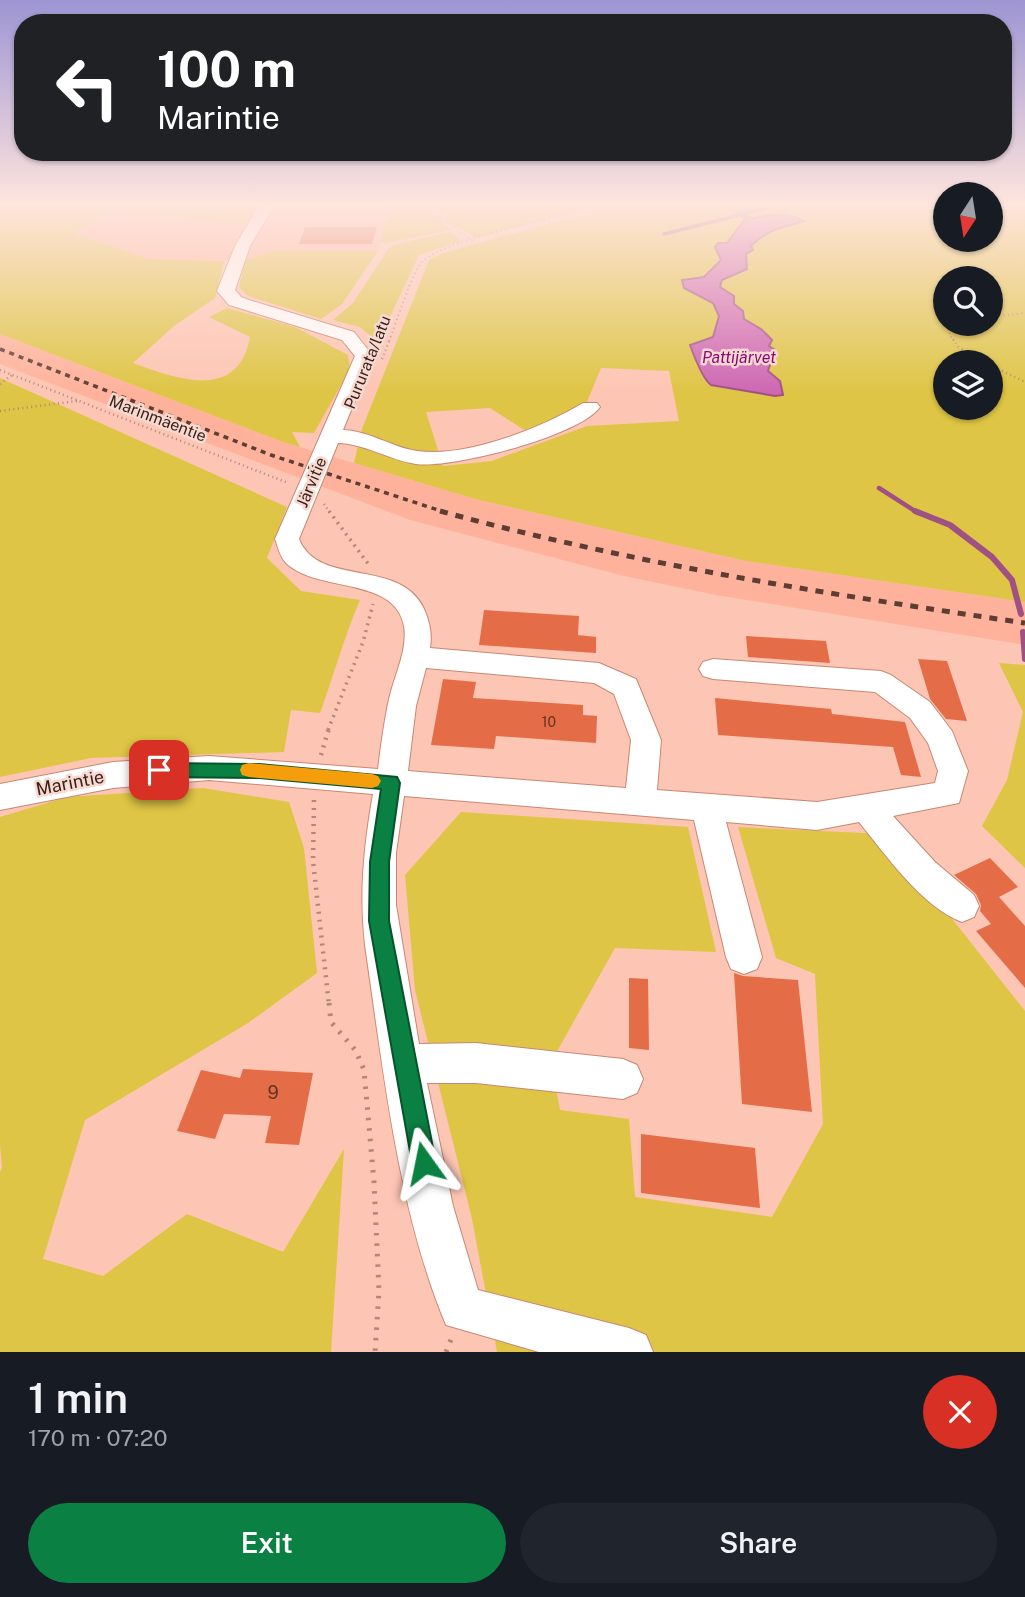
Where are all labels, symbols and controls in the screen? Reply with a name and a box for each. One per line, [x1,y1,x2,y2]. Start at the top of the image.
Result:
text: 100 m [157,40,296,98]
icon: left [42,42,133,133]
text: Marintie [157,99,280,136]
north arrow [933,182,1003,252]
map controls [933,182,1003,420]
button: search [933,266,1003,336]
street label: Pururata/latu [340,313,395,412]
water label: Pattijärvet [702,348,776,367]
button: layers [933,350,1003,420]
street label: Marinmäentie [107,391,209,446]
street label: Järvitie [292,454,331,510]
house number: 10 [542,714,556,730]
pin [129,740,189,800]
icon: arrive [140,751,178,789]
street label: Marintie [34,766,106,799]
house number: 9 [267,1082,279,1103]
position arrow [387,1126,461,1200]
text: 1 min [28,1373,128,1422]
button: close [923,1375,997,1449]
text: 170 m · 07:20 [28,1424,167,1451]
button: Exit [28,1503,506,1583]
button: Share [520,1503,997,1583]

